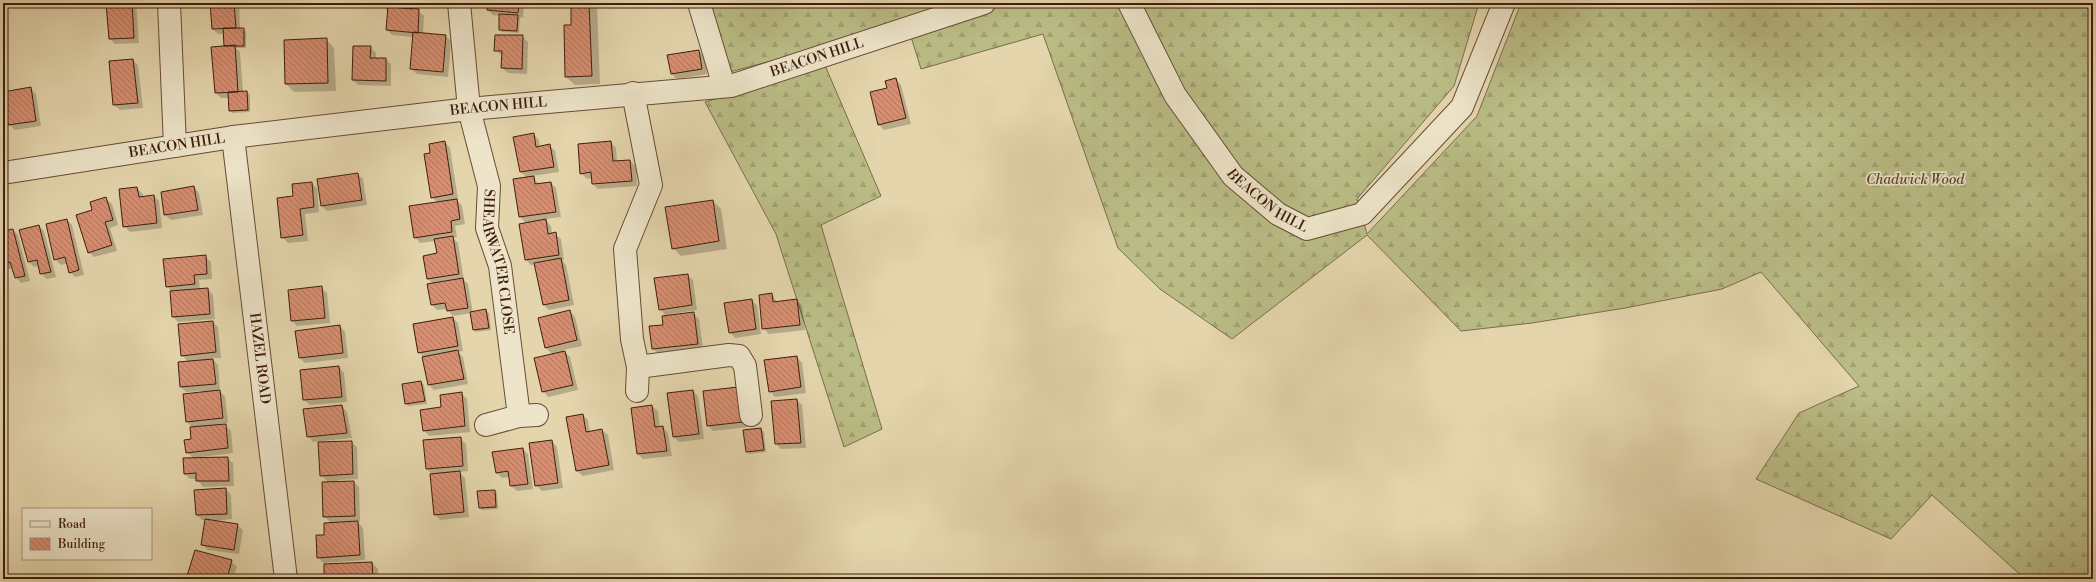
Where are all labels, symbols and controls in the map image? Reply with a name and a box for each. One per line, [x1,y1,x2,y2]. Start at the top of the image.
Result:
street label: BEACON HILL [767,34,866,82]
street label: BEACON HILL [448,93,548,120]
street label: BEACON HILL [127,129,226,162]
street label: BEACON HILL [1222,165,1311,237]
park label: Chadwick Wood [1866,171,1965,189]
street label: SHEARWATER CLOSE [478,188,518,335]
street label: HAZEL ROAD [245,312,274,405]
legend [22,508,152,560]
text: Road [58,517,86,532]
text: Building [57,537,106,552]

